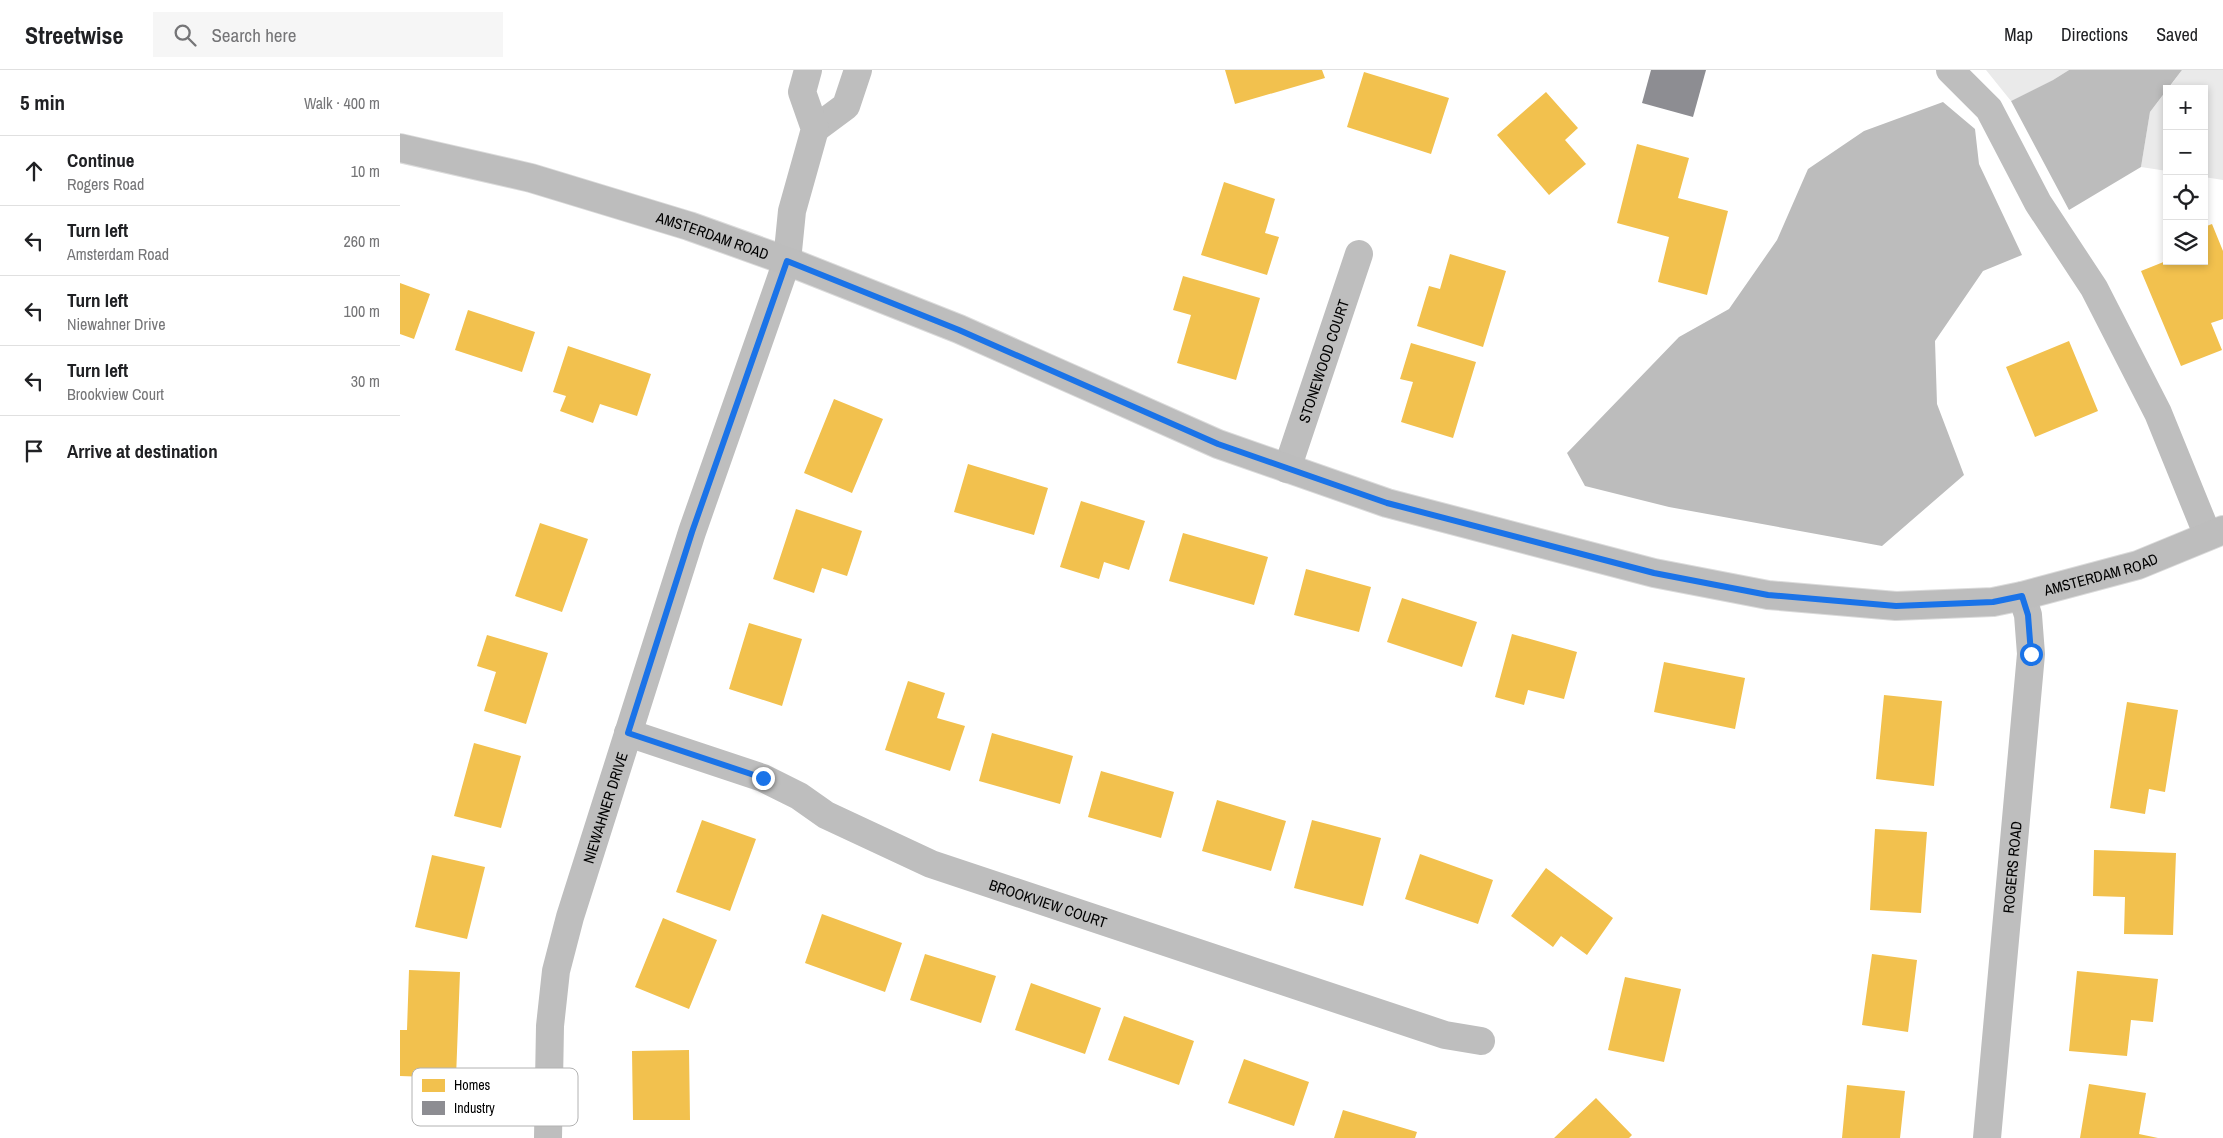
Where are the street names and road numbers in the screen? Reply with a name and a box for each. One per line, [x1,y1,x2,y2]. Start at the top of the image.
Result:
street label: AMSTERDAM ROAD [653,206,772,264]
street label: STONEWOOD COURT [1293,296,1354,425]
street label: AMSTERDAM ROAD [2040,547,2161,600]
street label: NIEWAHNER DRIVE [577,749,632,866]
street label: ROGERS ROAD [1997,820,2026,914]
street label: BROOKVIEW COURT [987,874,1110,933]

